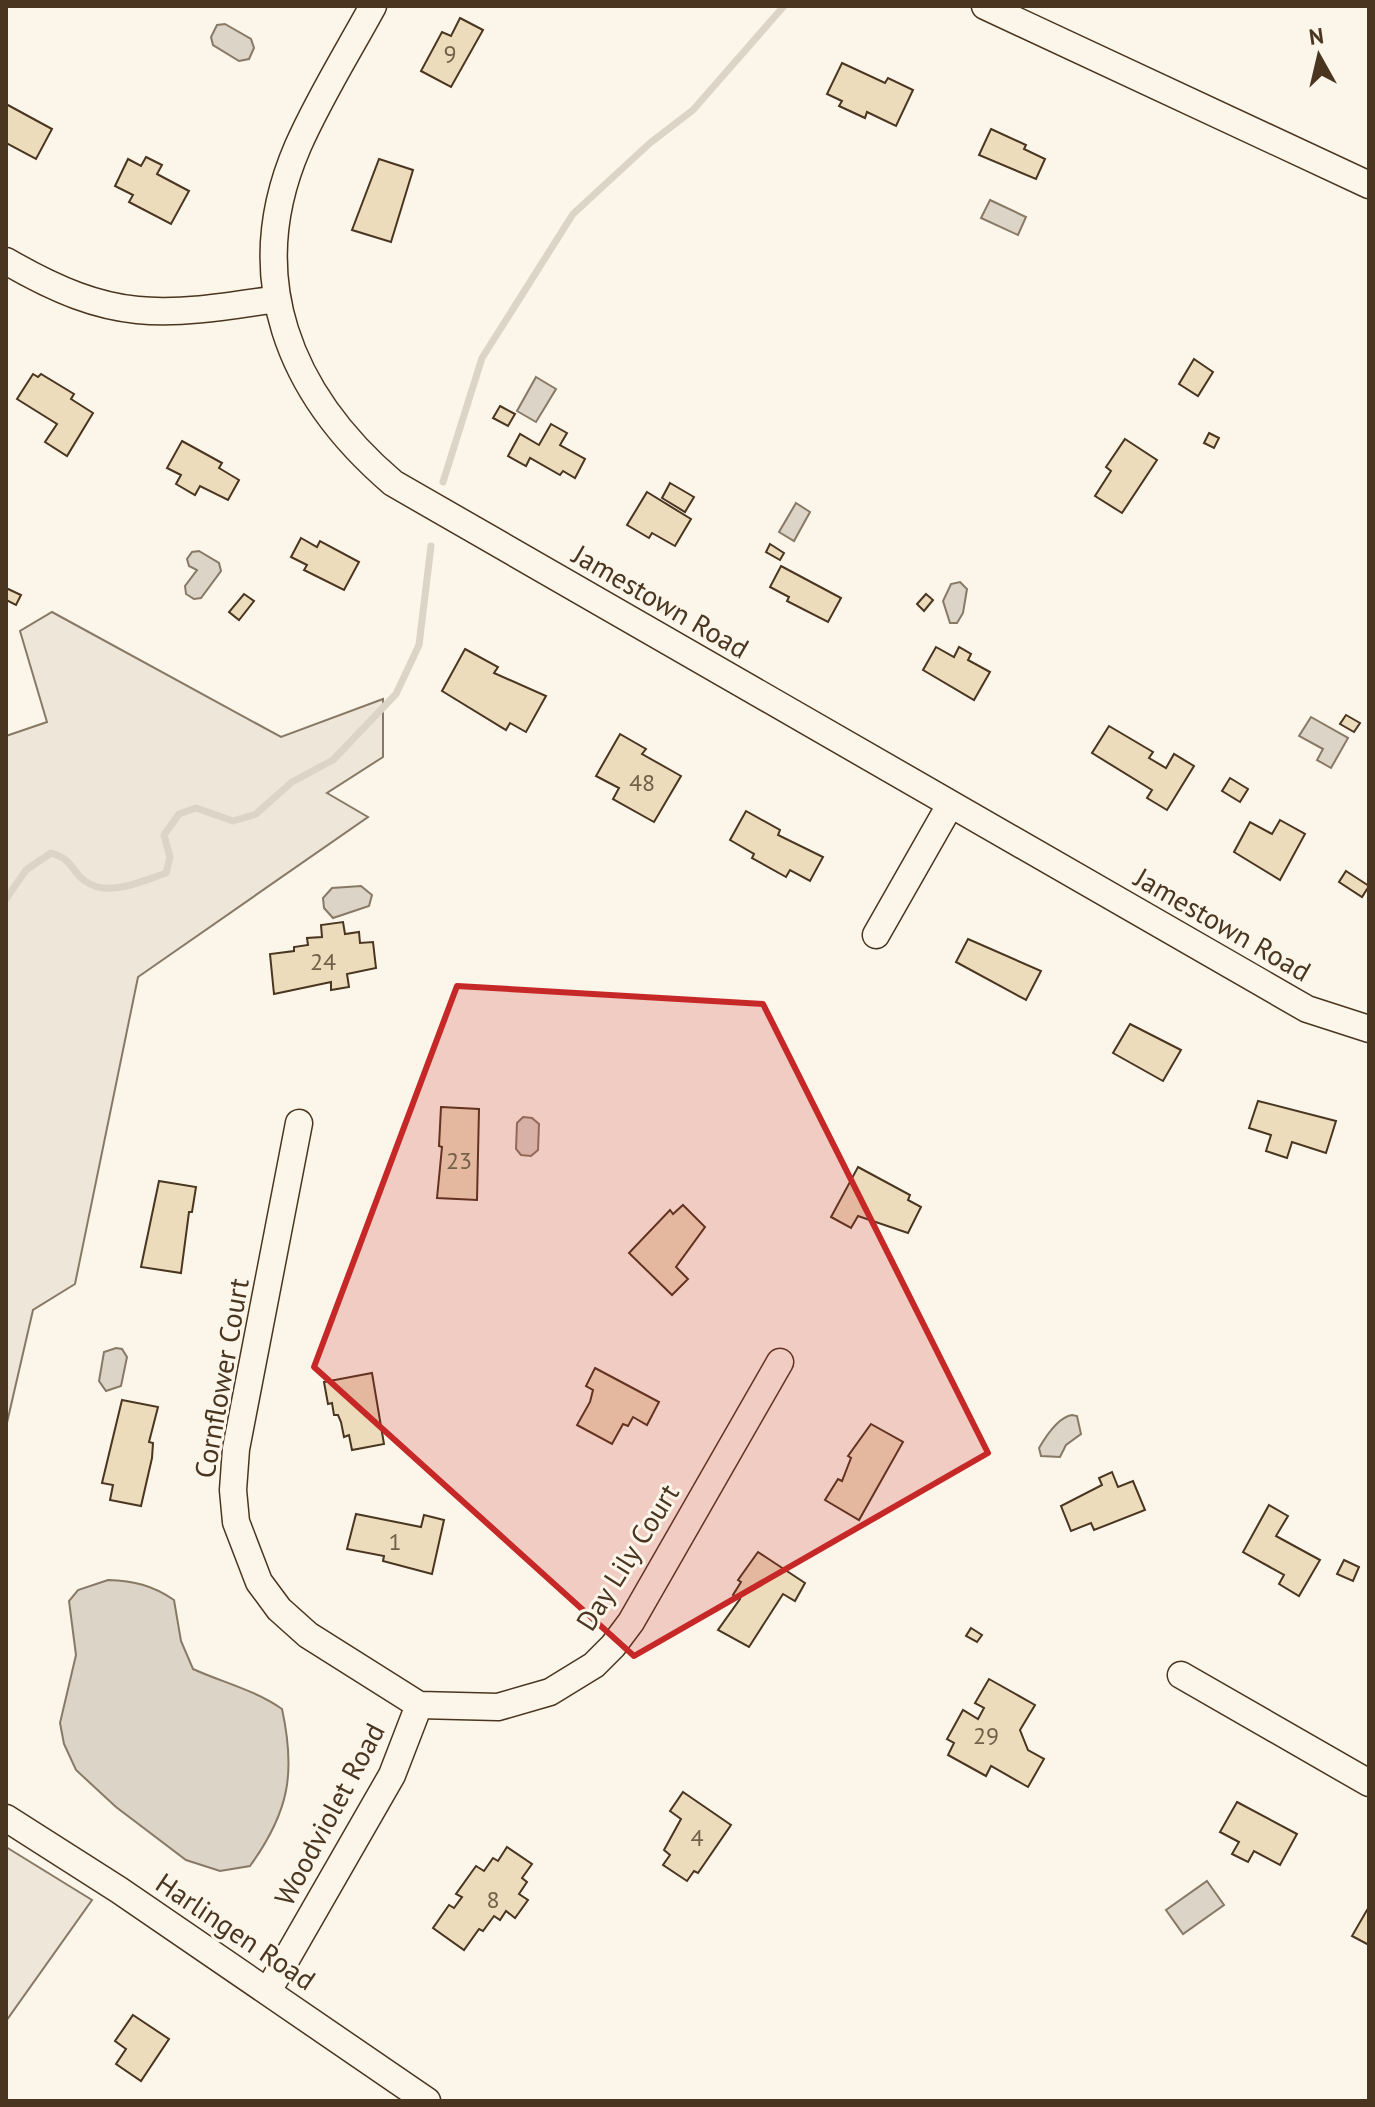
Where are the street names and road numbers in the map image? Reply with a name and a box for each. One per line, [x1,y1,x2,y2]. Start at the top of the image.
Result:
street label: Jamestown Road [565,535,756,666]
street label: Jamestown Road [1127,858,1318,989]
street label: Cornflower Court [185,1275,257,1481]
street label: Day Lily Court [567,1476,687,1637]
street label: Woodviolet Road [265,1716,393,1912]
street label: Harlingen Road [149,1864,323,1998]

